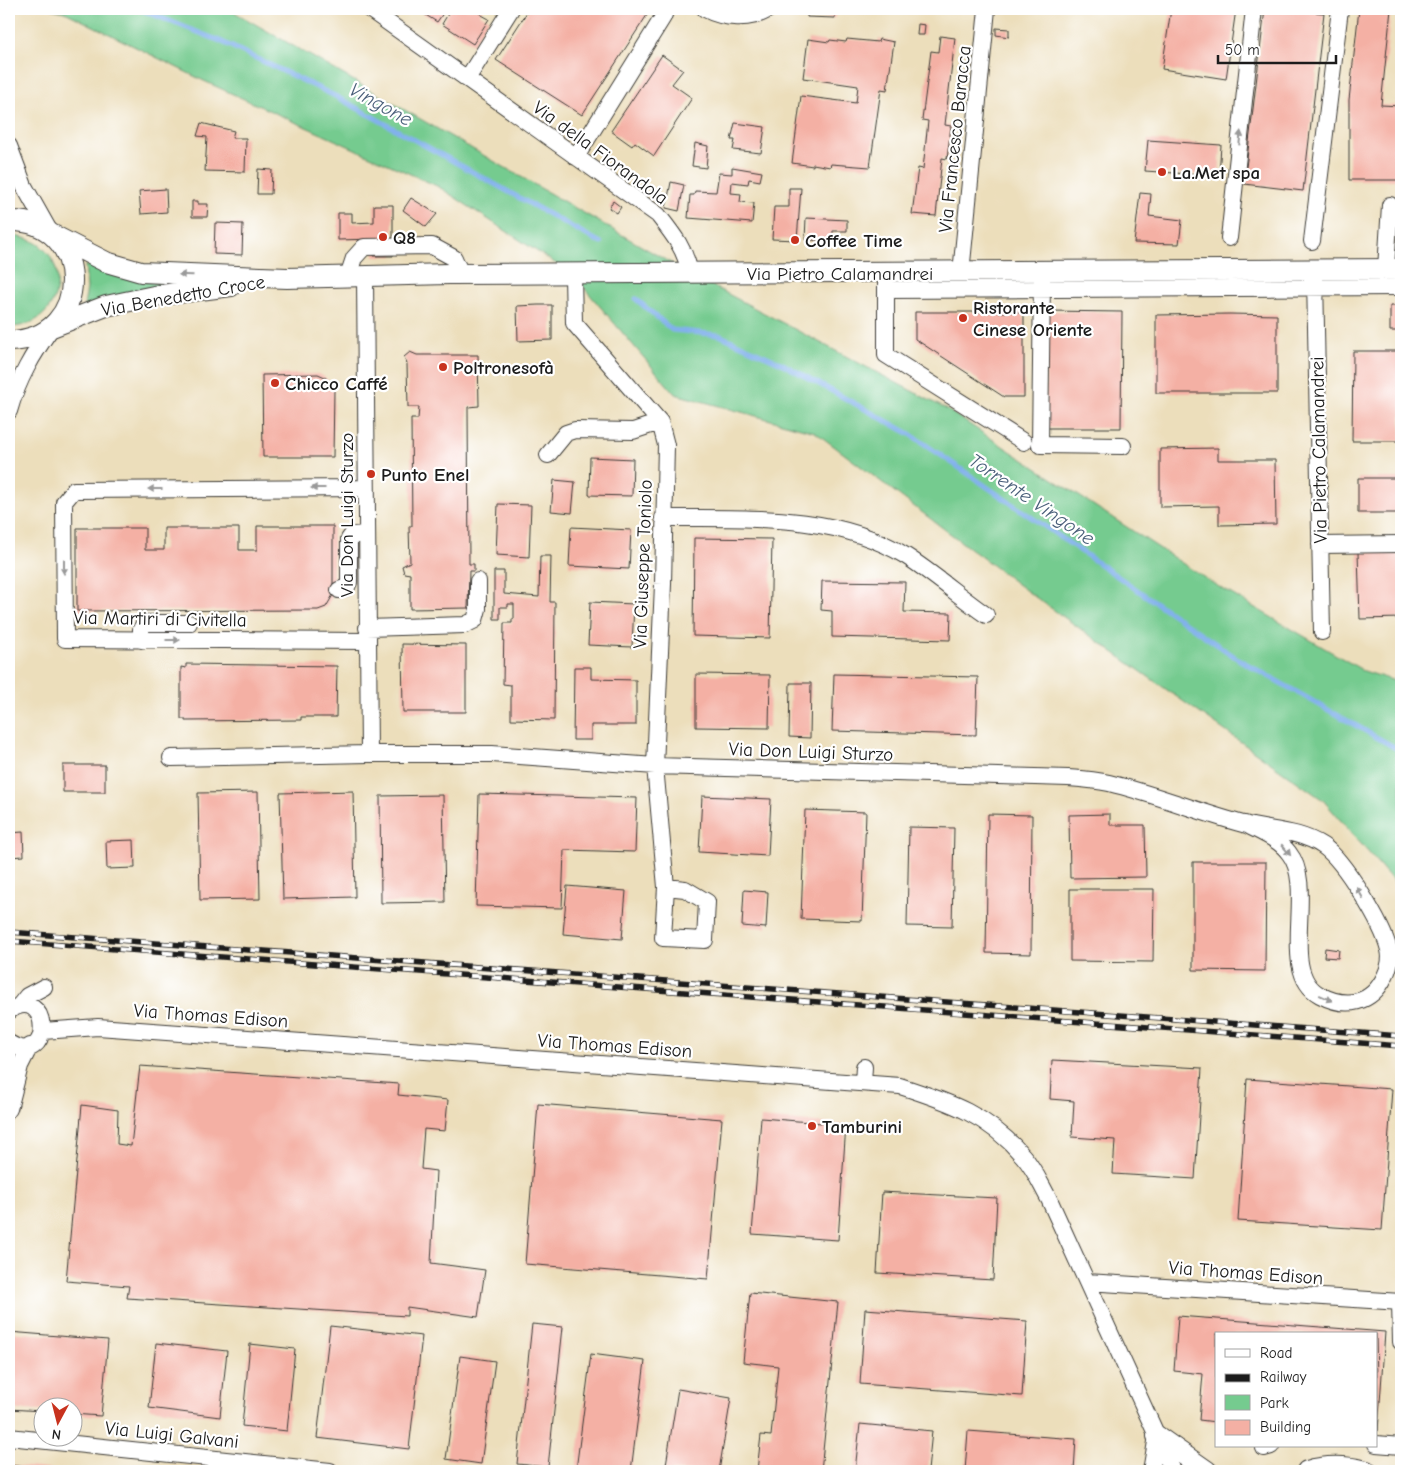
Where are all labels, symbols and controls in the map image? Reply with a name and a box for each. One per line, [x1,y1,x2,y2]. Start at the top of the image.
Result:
scale bar [1218,32,1335,64]
text: 50 m [1225,41,1260,59]
street label: Via Francesco Baracca [934,45,976,234]
water label: Vingone [345,78,416,131]
street label: Via della Fiorandola [529,96,672,209]
one-way arrow [1236,129,1244,145]
place label: La.Met spa [1172,162,1260,184]
marker: La.Met spa [1156,166,1168,178]
place label: Q8 [393,227,416,249]
place label: Coffee Time [805,230,902,252]
marker: Q8 [377,231,389,243]
marker: Coffee Time [789,234,801,246]
street label: Via Pietro Calamandrei [747,263,933,285]
one-way arrow [178,270,194,278]
street label: Via Benedetto Croce [100,271,267,321]
place label: Ristorante Cinese Oriente [973,297,1092,341]
marker: Ristorante Cinese Oriente [957,312,969,324]
street label: Via Pietro Calamandrei [1306,356,1332,544]
place label: Poltronesofà [453,357,554,379]
marker: Poltronesofà [437,361,449,373]
place label: Chicco Caffé [285,373,388,395]
marker: Chicco Caffé [269,377,281,389]
street label: Via Don Luigi Sturzo [336,433,358,597]
water label: Torrente Vingone [964,449,1099,550]
place label: Punto Enel [381,464,469,486]
marker: Punto Enel [365,468,377,480]
street label: Via Giuseppe Toniolo [629,479,657,649]
one-way arrow [309,484,325,492]
one-way arrow [147,485,163,493]
one-way arrow [60,560,68,576]
street label: Via Martiri di Civitella [73,606,247,632]
one-way arrow [166,636,182,644]
street label: Via Don Luigi Sturzo [728,738,894,766]
one-way arrow [1280,843,1291,856]
one-way arrow [1356,887,1365,900]
one-way arrow [1319,994,1333,1002]
street label: Via Thomas Edison [133,1000,289,1032]
street label: Via Thomas Edison [537,1030,693,1062]
place label: Tamburini [822,1116,902,1138]
marker: Tamburini [806,1120,818,1132]
street label: Via Thomas Edison [1168,1257,1324,1289]
legend [1215,1332,1378,1448]
text: Road [1260,1344,1292,1362]
text: Railway [1260,1368,1307,1386]
text: Park [1260,1394,1289,1412]
north arrow [32,1398,82,1448]
street label: Via Luigi Galvani [104,1417,240,1453]
text: Building [1260,1418,1311,1436]
text: N [51,1425,62,1443]

